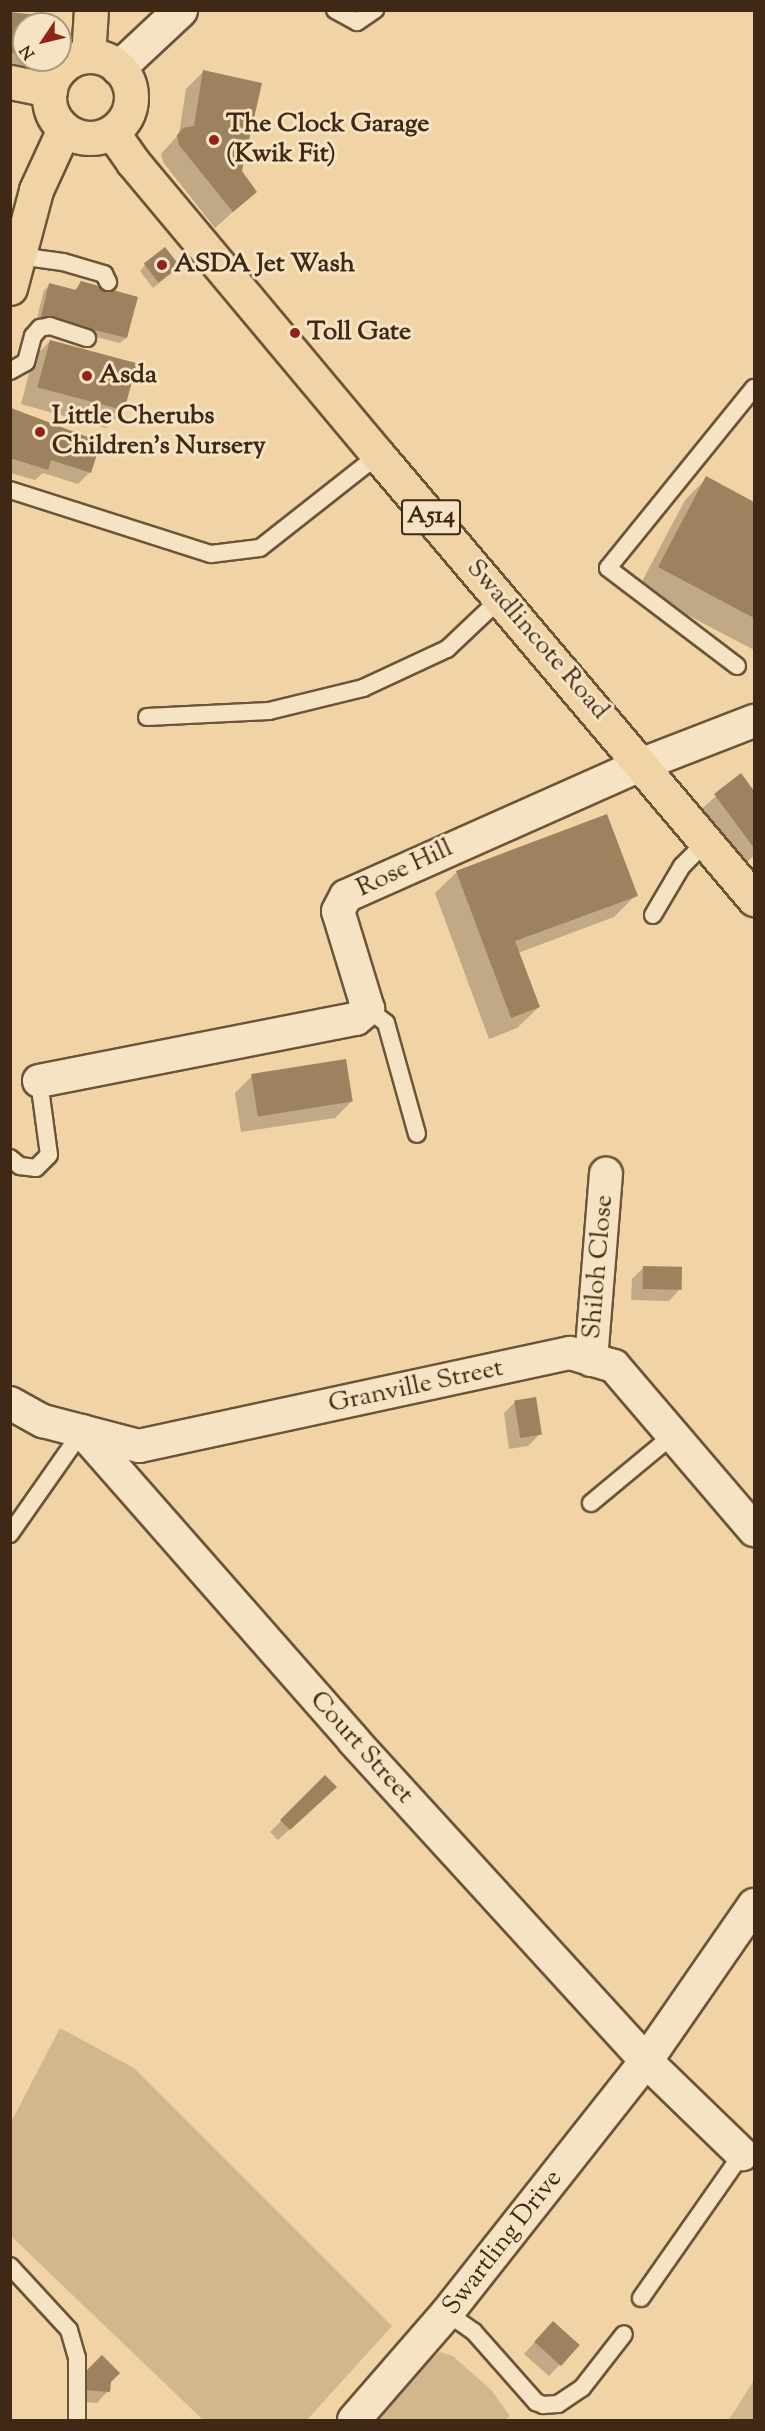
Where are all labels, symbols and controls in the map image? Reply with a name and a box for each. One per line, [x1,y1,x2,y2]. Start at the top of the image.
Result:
north arrow [12,12,72,72]
text: N [15,40,42,63]
place label: The Clock Garage (Kwik Fit) [226,109,429,170]
marker: The Clock Garage (Kwik Fit) [207,133,221,147]
place label: ASDA Jet Wash [174,249,355,281]
marker: ASDA Jet Wash [155,258,169,272]
place label: Toll Gate [307,317,411,349]
marker: Toll Gate [288,326,302,340]
place label: Asda [99,360,157,392]
marker: Asda [80,369,94,383]
place label: Little Cherubs Children's Nursery [52,401,266,462]
marker: Little Cherubs Children's Nursery [33,425,47,439]
road number: A514 [401,496,461,538]
street label: Swadlincote Road [459,554,615,726]
street label: Rose Hill [352,833,458,905]
street label: Shiloh Close [577,1194,621,1340]
street label: Granville Street [326,1353,506,1421]
street label: Court Street [302,1685,420,1811]
street label: Swartling Drive [437,2164,569,2322]

